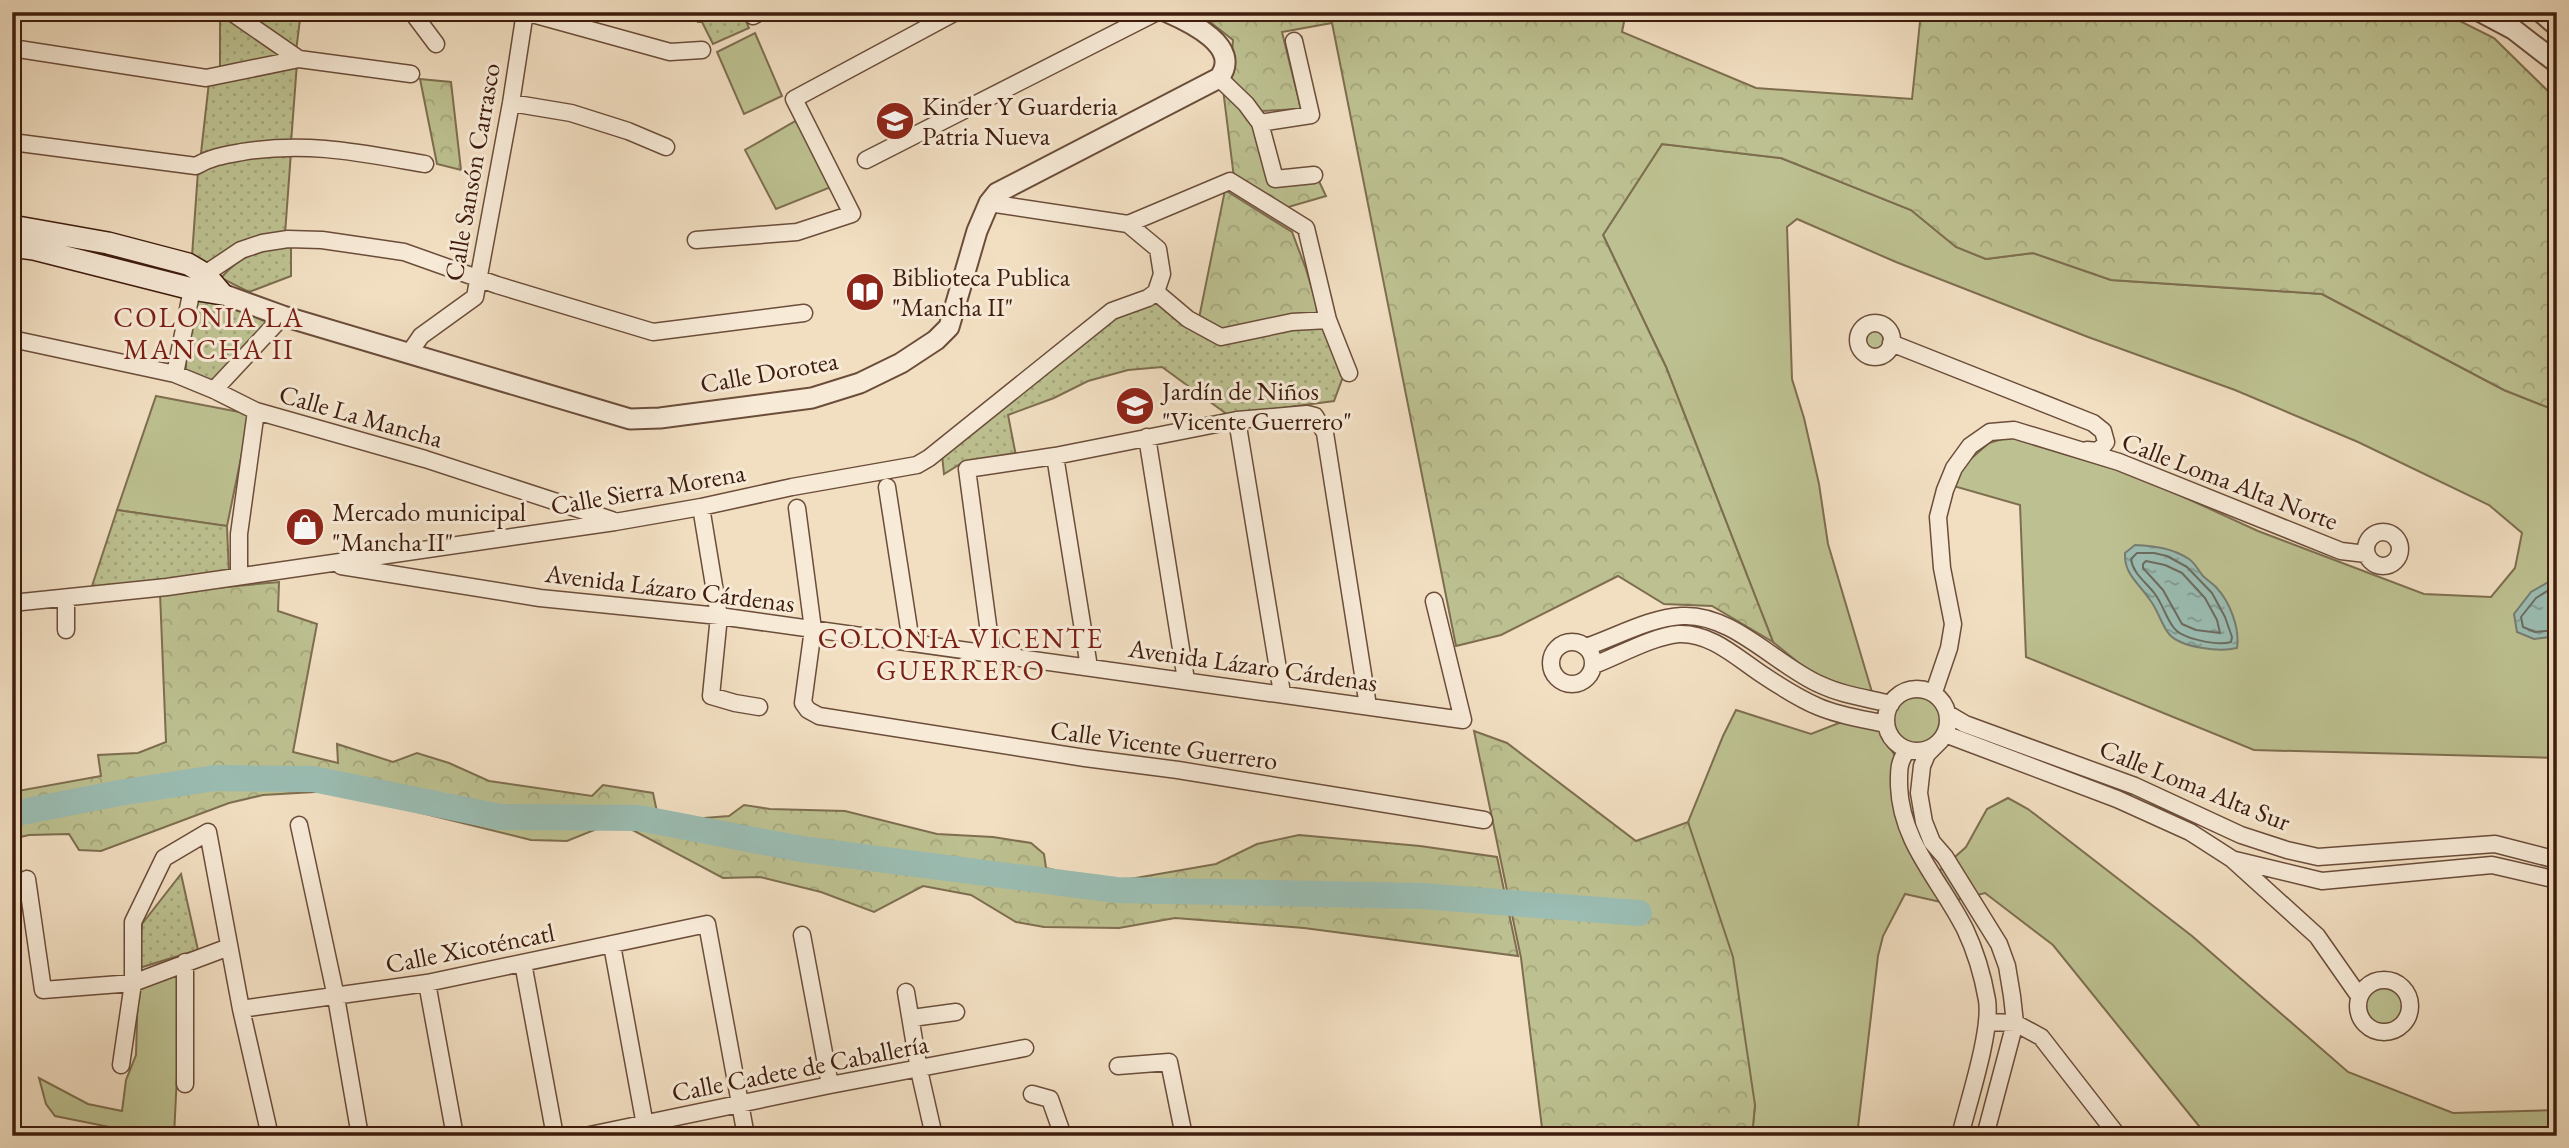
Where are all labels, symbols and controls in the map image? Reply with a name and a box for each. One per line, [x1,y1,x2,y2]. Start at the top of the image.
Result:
street label: Calle Sansón Carrasco [436,60,508,284]
place label: Kinder Y Guarderia Patria Nueva [922,89,1118,153]
school or university icon: Kinder Y Guarderia Patria Nueva [874,100,916,142]
place label: Biblioteca Publica "Mancha II" [892,260,1071,324]
library icon: Biblioteca Publica "Mancha II" [844,271,886,313]
district label: COLONIA LA MANCHA II [113,299,305,367]
street label: Calle Dorotea [697,343,841,401]
place label: Jardín de Niños "Vicente Guerrero" [1160,374,1352,438]
street label: Calle La Mancha [275,376,447,456]
school or university icon: Jardín de Niños "Vicente Guerrero" [1114,385,1156,427]
street label: Calle Loma Alta Norte [2117,424,2343,538]
street label: Calle Sierra Morena [548,455,749,523]
place label: Mercado municipal "Mancha II" [332,495,526,559]
shop icon: Mercado municipal "Mancha II" [284,506,326,548]
street label: Avenida Lázaro Cárdenas [542,556,797,620]
district label: COLONIA VICENTE GUERRERO [818,620,1104,688]
street label: Avenida Lázaro Cárdenas [1125,631,1380,699]
street label: Calle Vicente Guerrero [1048,712,1280,778]
street label: Calle Loma Alta Sur [2095,731,2296,839]
street label: Calle Xicoténcatl [383,915,557,981]
street label: Calle Cadete de Caballería [669,1026,932,1110]

